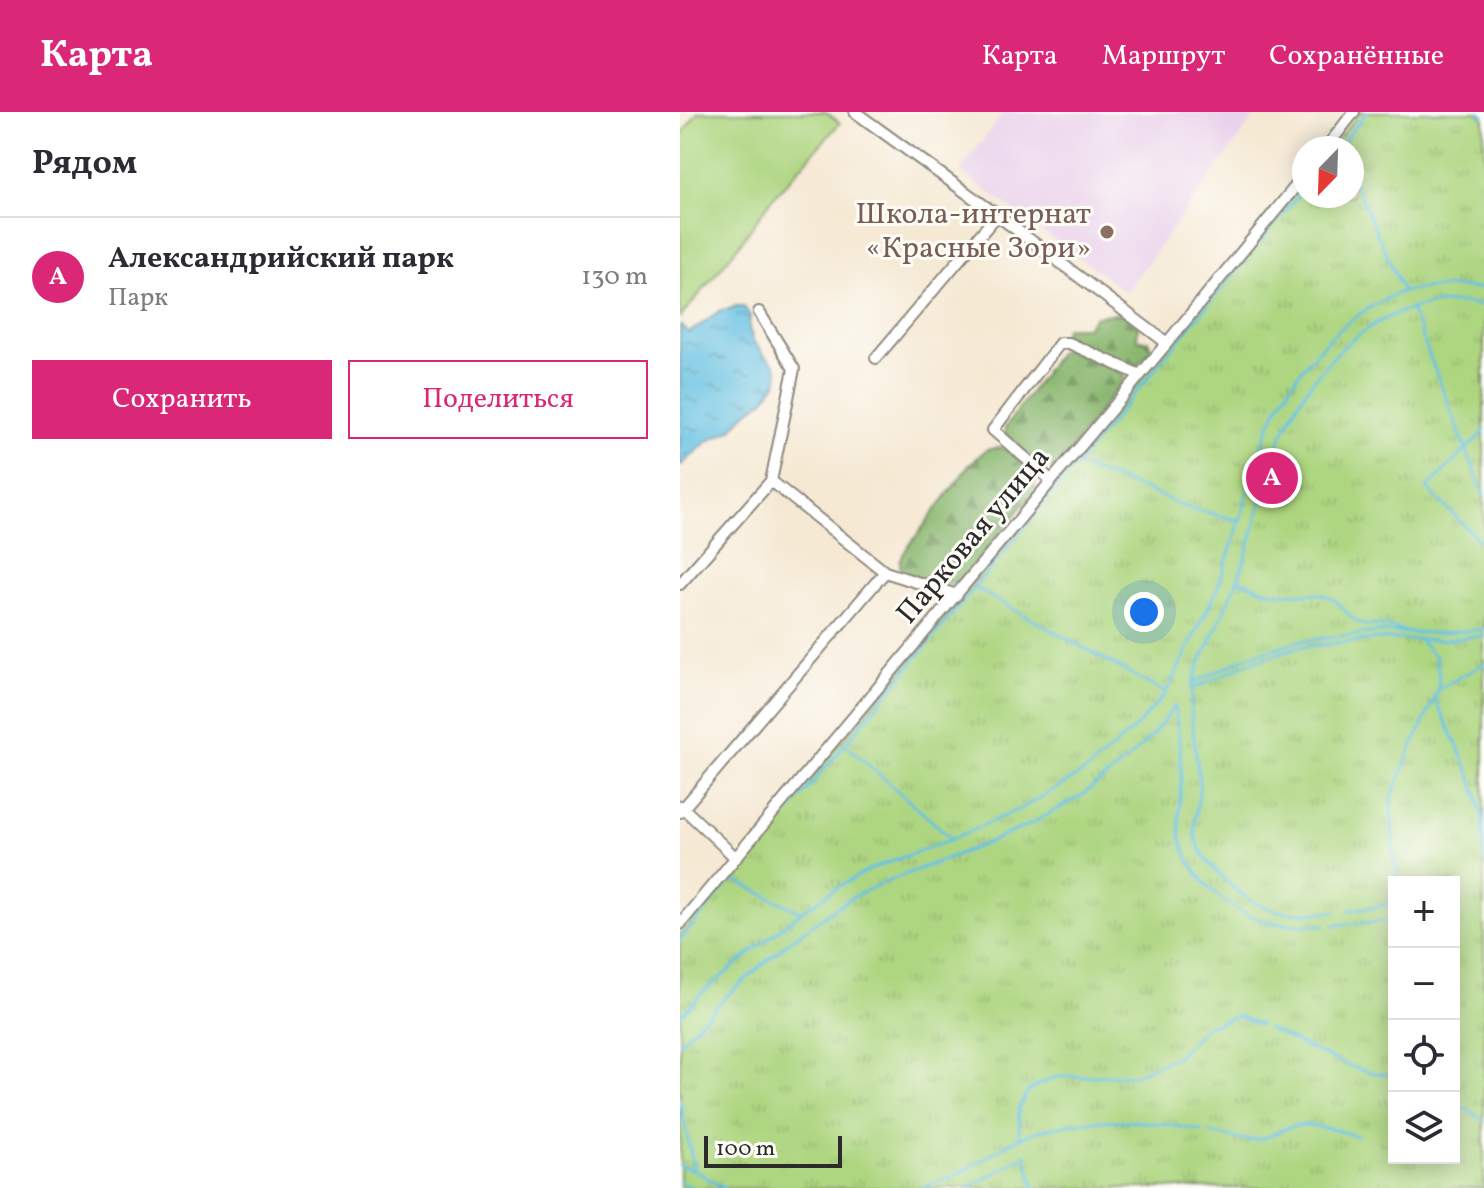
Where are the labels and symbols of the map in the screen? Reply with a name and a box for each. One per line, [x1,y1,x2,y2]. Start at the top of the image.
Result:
north arrow [1292,136,1364,208]
place label: Школа-интернат «Красные Зори» [856,194,1091,270]
marker: Школа-интернат «Красные Зори» [1098,223,1116,241]
street label: Парковая улица [887,438,1061,634]
pin: A [1246,448,1298,508]
your location [1124,592,1164,632]
scale bar [704,1132,842,1168]

